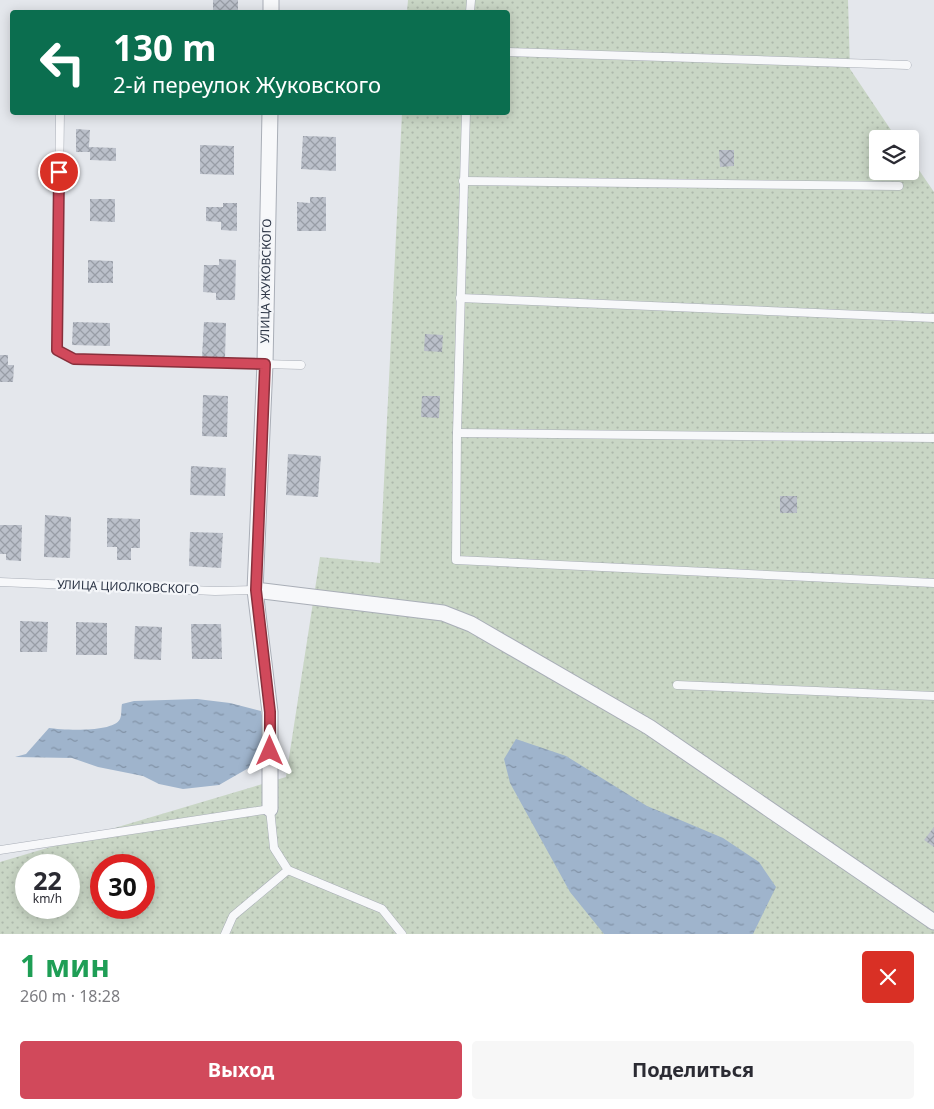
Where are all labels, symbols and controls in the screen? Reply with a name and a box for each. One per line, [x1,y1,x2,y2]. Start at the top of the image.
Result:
text: 130 m [113,24,216,71]
icon: left [30,30,95,95]
text: 2-й переулок Жуковского [113,69,381,99]
map controls [869,130,919,180]
button: layers [869,130,919,180]
pin [38,151,80,193]
icon: arrive [45,158,73,186]
street label: УЛИЦА ЖУКОВСКОГО [256,218,275,344]
street label: УЛИЦА ЦИОЛКОВСКОГО [57,576,199,597]
position arrow [243,724,295,776]
speed limit sign: 30 [90,854,155,919]
text: 22 [33,863,62,897]
text: km/h [33,890,62,907]
text: 1 мин [20,945,110,986]
button: close [862,951,914,1003]
text: 260 m · 18:28 [20,985,120,1007]
button: Выход [20,1041,462,1099]
button: Поделиться [472,1041,914,1099]

